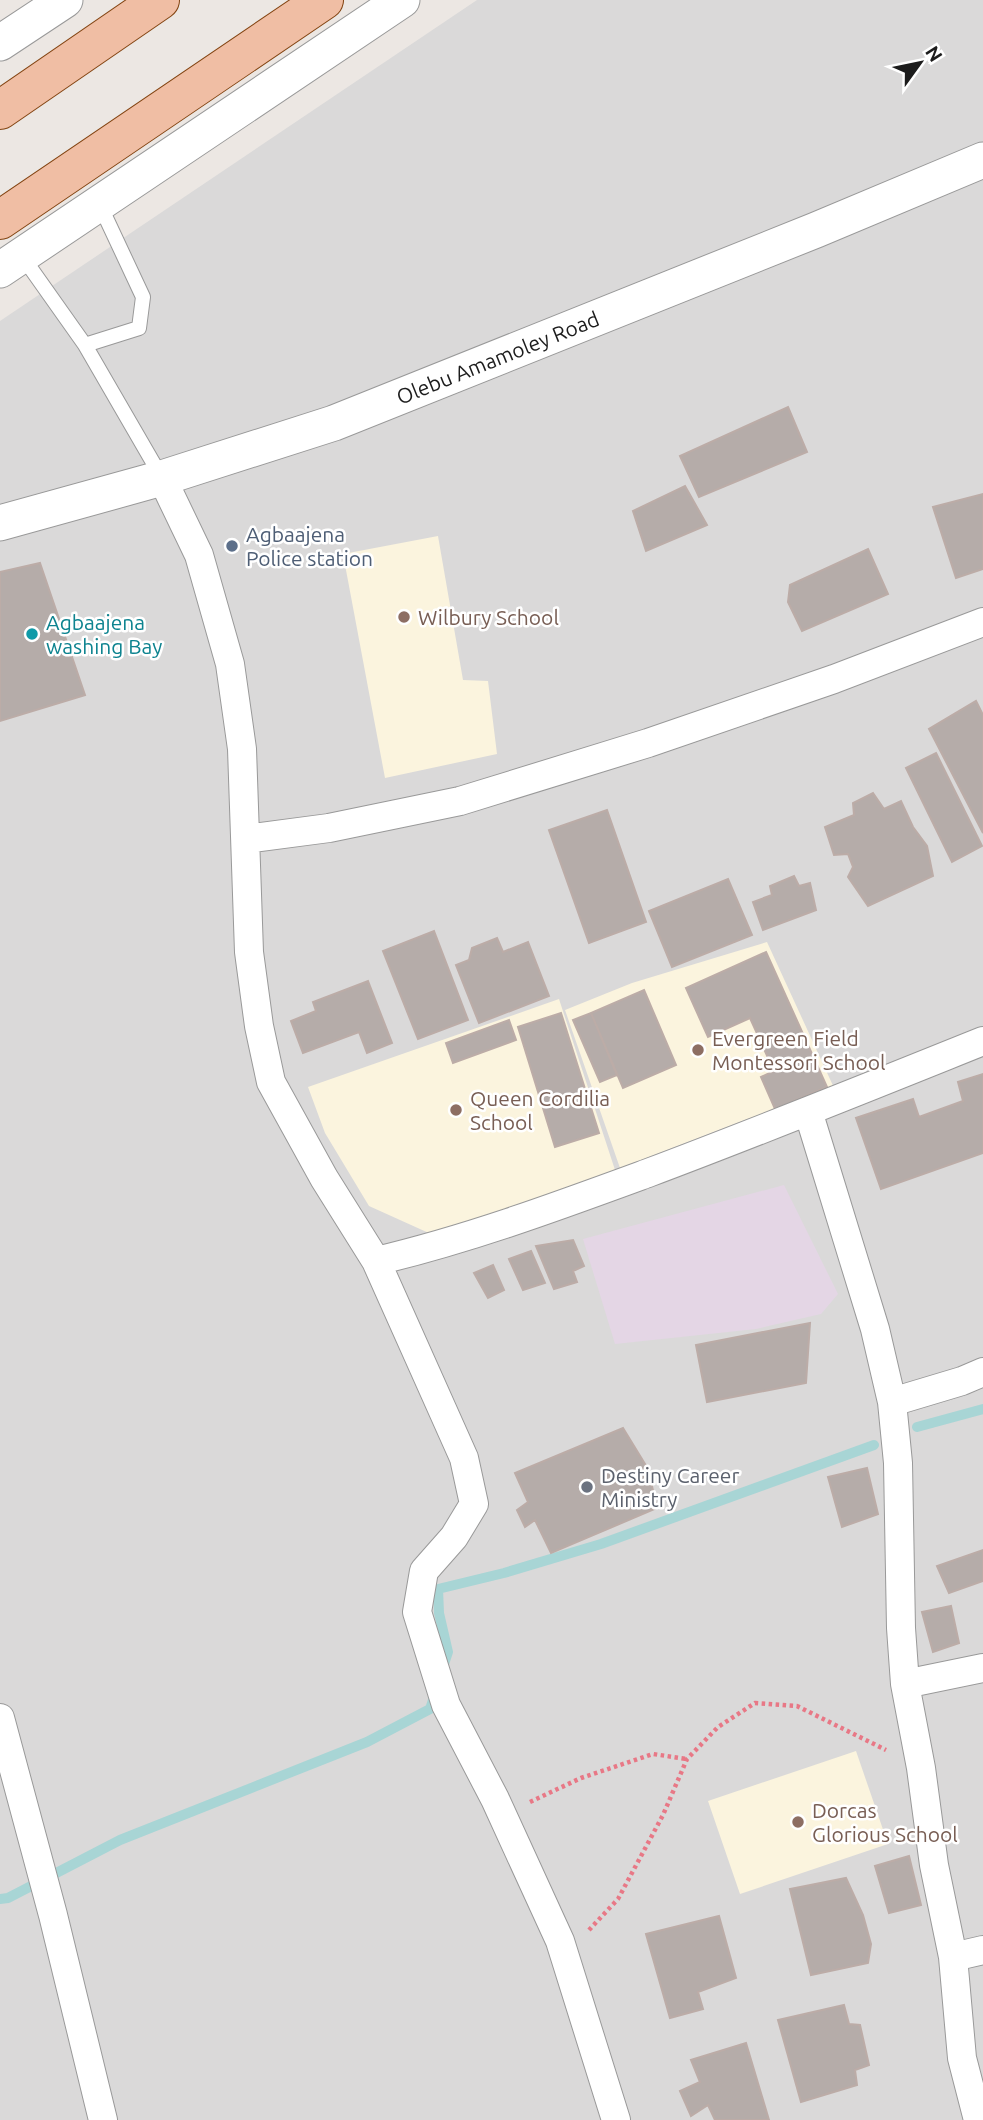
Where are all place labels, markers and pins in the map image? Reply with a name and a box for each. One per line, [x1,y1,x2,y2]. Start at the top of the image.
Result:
place label: Agbaajena Police station [246,522,373,570]
marker: Agbaajena Police station [224,538,240,554]
place label: Wilbury School [418,605,559,629]
marker: Wilbury School [396,609,412,625]
place label: Agbaajena washing Bay [46,610,162,658]
marker: Agbaajena washing Bay [24,626,40,642]
place label: Evergreen Field Montessori School [712,1026,886,1074]
marker: Evergreen Field Montessori School [690,1042,706,1058]
place label: Queen Cordilia School [470,1086,610,1134]
marker: Queen Cordilia School [448,1102,464,1118]
place label: Destiny Career Ministry [601,1463,739,1511]
marker: Destiny Career Ministry [579,1479,595,1495]
place label: Dorcas Glorious School [812,1798,958,1846]
marker: Dorcas Glorious School [790,1814,806,1830]

